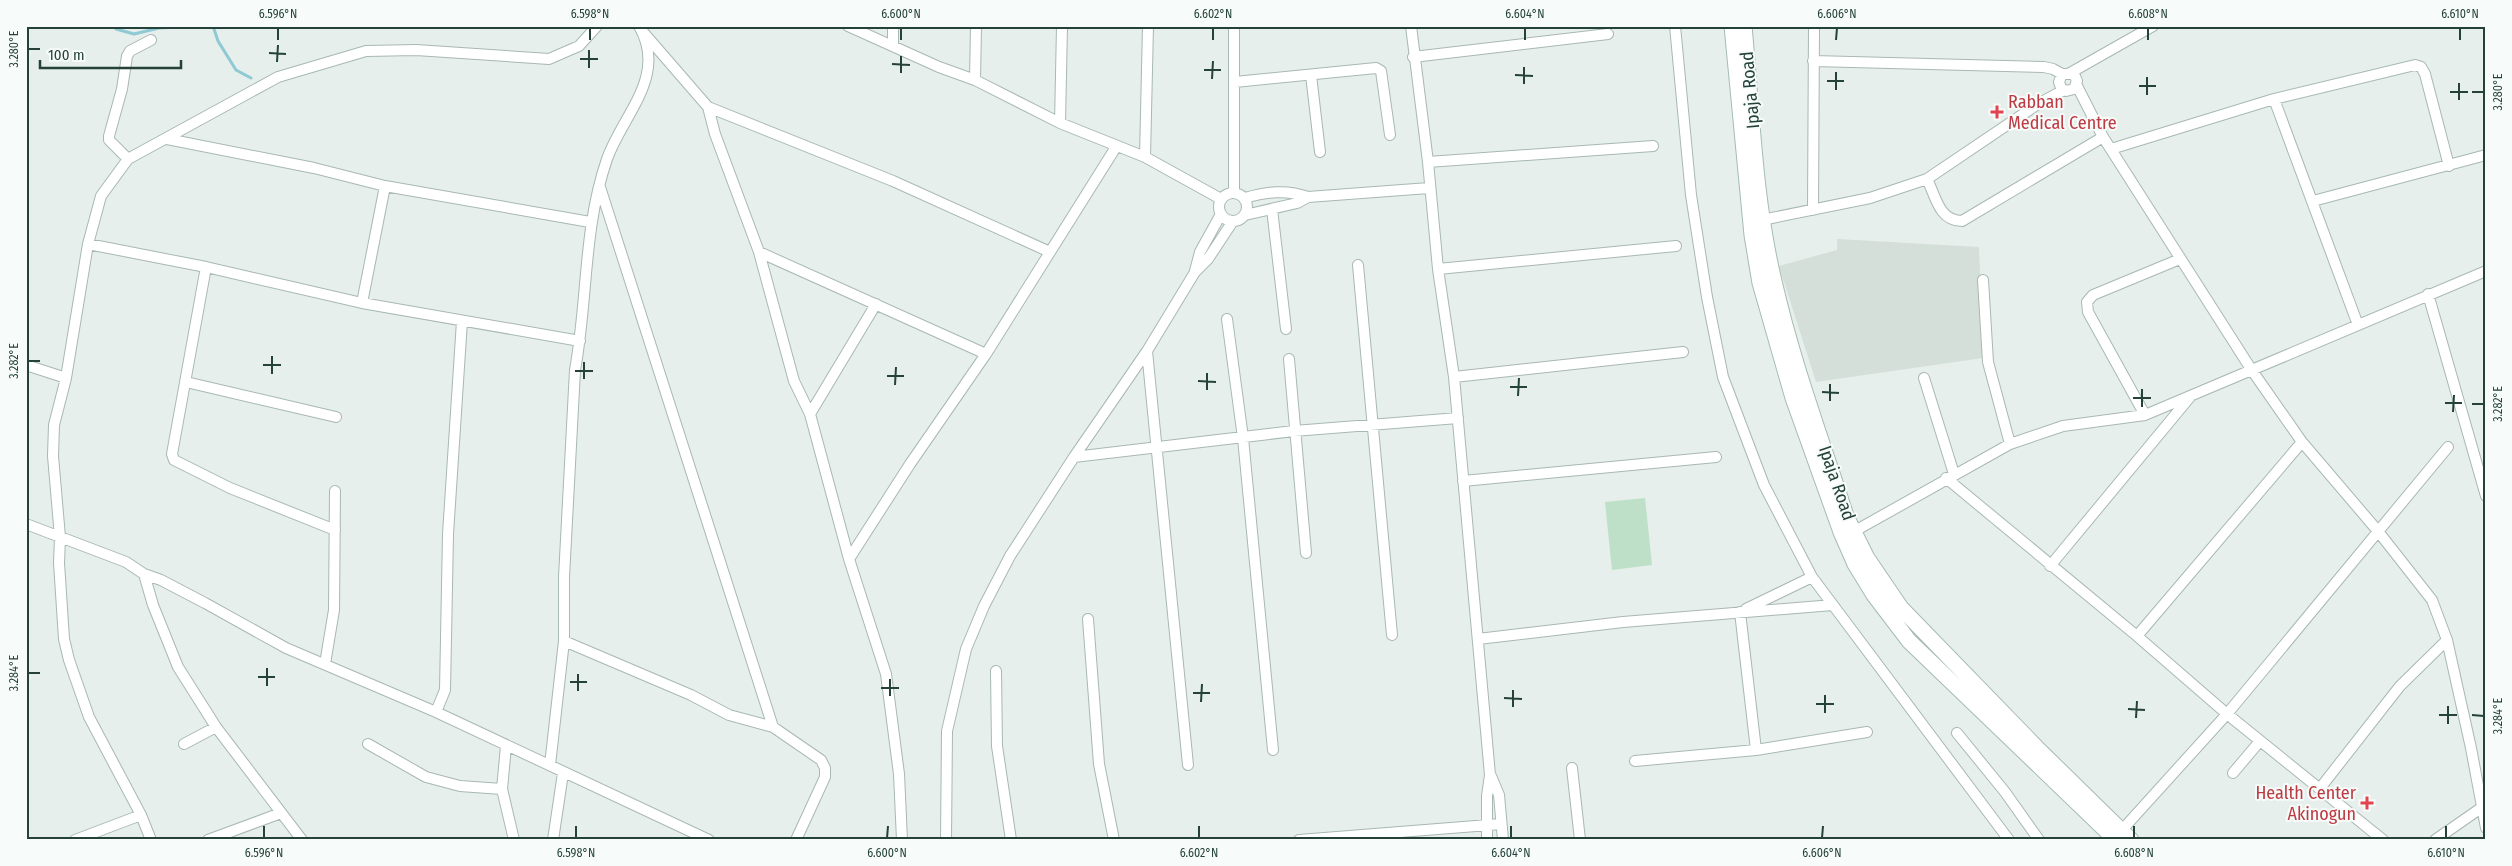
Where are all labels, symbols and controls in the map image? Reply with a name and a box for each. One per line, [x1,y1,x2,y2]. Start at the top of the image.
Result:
text: 6.596°N [259,7,297,21]
text: 6.598°N [571,7,609,21]
text: 6.600°N [881,7,921,21]
text: 6.602°N [1194,7,1232,21]
text: 6.604°N [1505,7,1545,21]
text: 6.606°N [1817,7,1857,21]
text: 6.608°N [2128,7,2168,21]
text: 6.610°N [2441,7,2479,21]
text: 3.280°E [7,30,21,67]
scale bar [40,38,181,70]
text: 100 m [48,46,85,64]
street label: Ipaja Road [1736,50,1764,130]
text: 3.280°E [2491,73,2505,110]
place label: Rabban Medical Centre [2008,91,2117,134]
marker: Rabban Medical Centre [1990,105,2004,119]
text: 3.282°E [7,343,21,379]
text: 3.282°E [2491,386,2505,422]
street label: Ipaja Road [1814,443,1860,523]
text: 3.284°E [7,654,21,691]
text: 3.284°E [2491,697,2505,734]
place label: Health Center Akinogun [2255,782,2357,825]
marker: Health Center Akinogun [2360,796,2374,810]
text: 6.596°N [245,846,283,860]
text: 6.598°N [557,846,595,860]
text: 6.600°N [867,846,907,860]
text: 6.602°N [1180,846,1218,860]
text: 6.604°N [1491,846,1531,860]
text: 6.606°N [1802,846,1842,860]
text: 6.608°N [2114,846,2154,860]
text: 6.610°N [2427,846,2465,860]

